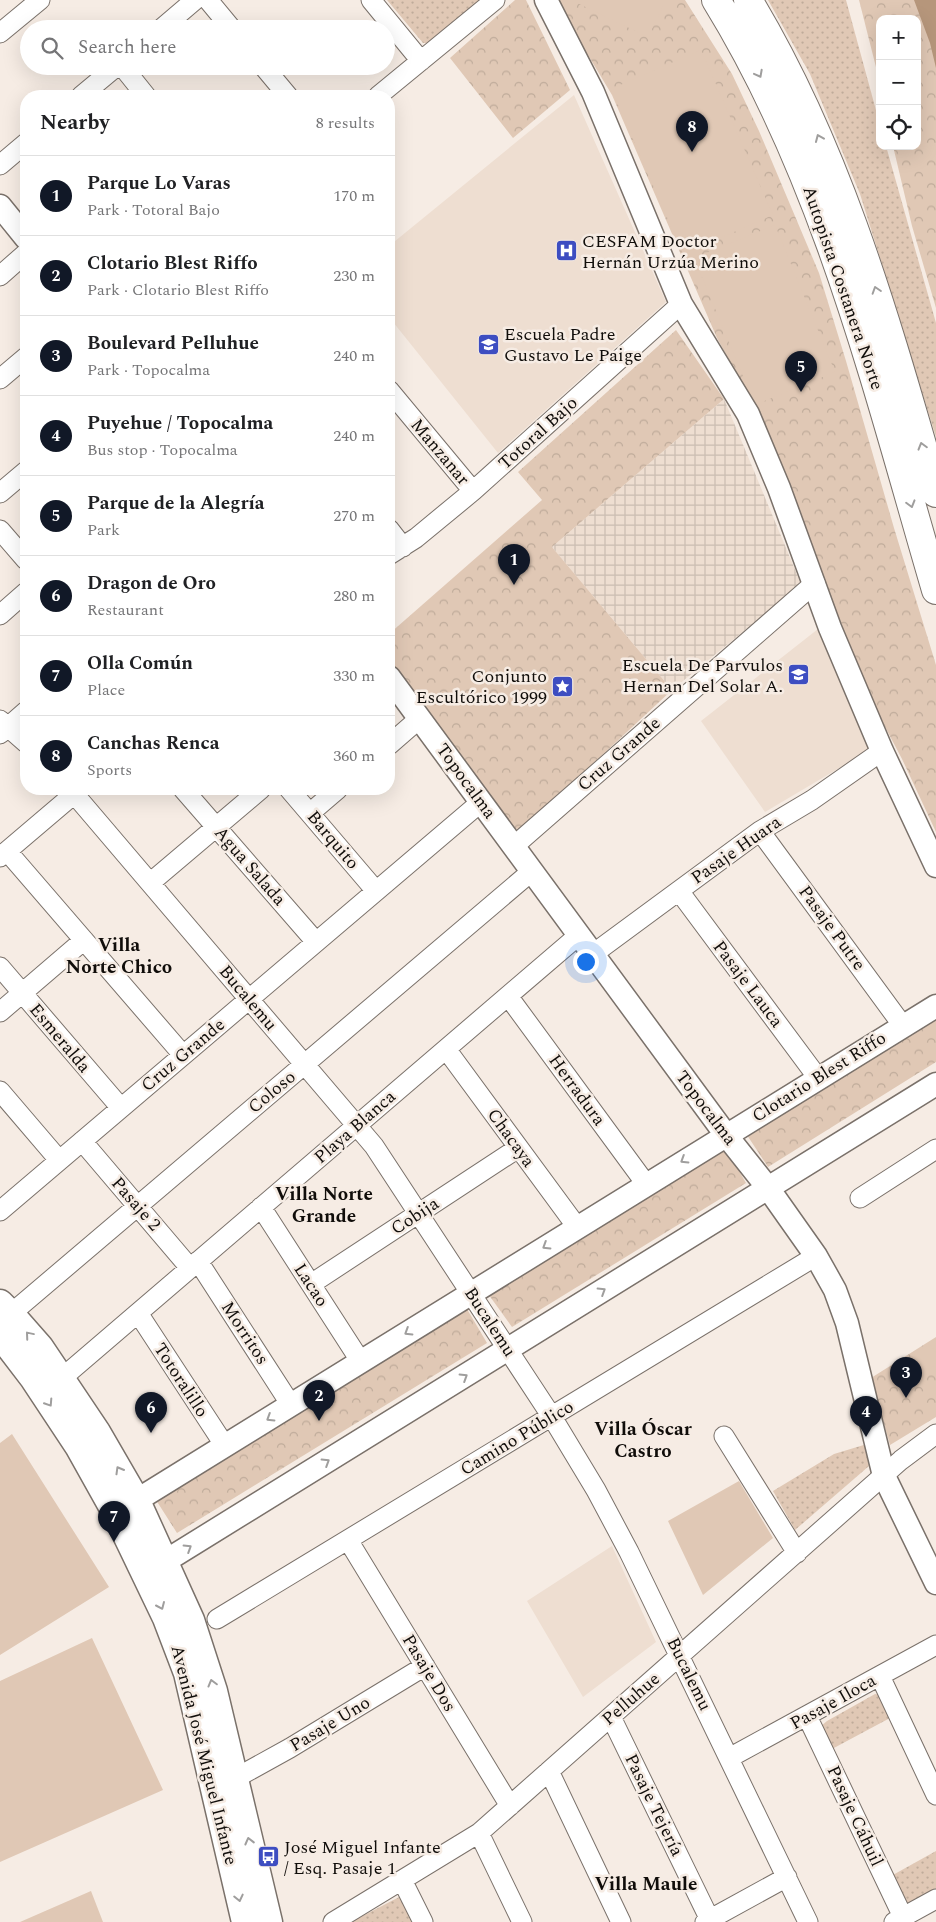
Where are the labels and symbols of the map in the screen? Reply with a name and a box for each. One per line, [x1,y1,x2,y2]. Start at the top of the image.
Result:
one-way arrow [753,68,763,77]
pin: 8 [676,111,708,152]
one-way arrow [815,134,826,143]
street label: Autopista Costanera Norte [795,182,891,394]
place label: CESFAM Doctor Hernán Urzúa Merino [582,228,759,276]
hospital icon: CESFAM Doctor Hernán Urzúa Merino [554,239,578,263]
one-way arrow [871,287,881,295]
place label: Escuela Padre Gustavo Le Paige [504,321,642,369]
school or university icon: Escuela Padre Gustavo Le Paige [476,332,500,356]
pin: 5 [785,351,817,392]
street label: Totoral Bajo [492,390,584,476]
street label: Manzanar [404,413,476,491]
one-way arrow [918,442,928,451]
one-way arrow [906,500,916,508]
pin: 1 [498,544,530,585]
place label: Escuela De Parvulos Hernan Del Solar A. [622,652,783,700]
place label: Conjunto Escultórico 1999 [416,663,547,711]
school or university icon: Escuela De Parvulos Hernan Del Solar A. [787,663,811,687]
place icon: Conjunto Escultórico 1999 [551,674,575,698]
street label: Cruz Grande [571,710,667,798]
street label: Topocalma [429,738,503,825]
street label: Barquito [300,805,366,875]
street label: Pasaje Huara [685,809,787,891]
street label: Agua Salada [208,820,292,912]
street label: Pasaje Putre [792,880,872,976]
district label: Villa Norte Chico [66,931,172,982]
street label: Pasaje Lauca [706,935,790,1033]
your location [573,949,599,975]
street label: Bucalemu [212,959,284,1037]
street label: Esmeralda [23,997,97,1079]
street label: Cruz Grande [135,1012,231,1098]
street label: Clotario Blest Riffo [747,1025,891,1129]
street label: Herradura [542,1049,612,1132]
street label: Coloso [242,1064,302,1120]
street label: Topocalma [669,1065,743,1151]
street label: Playa Blanca [308,1084,402,1170]
street label: Chacaya [480,1103,542,1173]
one-way arrow [681,1154,690,1164]
street label: Pasaje 2 [105,1171,167,1237]
district label: Villa Norte Grande [275,1180,373,1231]
street label: Cobija [385,1190,445,1242]
one-way arrow [543,1240,552,1250]
street label: Lacao [287,1258,335,1312]
street label: Bucalemu [457,1282,523,1362]
one-way arrow [596,1288,606,1297]
street label: Morritos [214,1296,276,1370]
one-way arrow [405,1326,414,1335]
one-way arrow [27,1332,35,1341]
street label: Totoralillo [147,1337,215,1423]
pin: 3 [890,1357,922,1398]
one-way arrow [458,1373,467,1383]
pin: 2 [303,1380,335,1421]
pin: 6 [135,1392,167,1433]
street label: Camino Público [455,1393,579,1483]
pin: 4 [850,1396,882,1437]
one-way arrow [43,1397,52,1406]
one-way arrow [267,1411,276,1421]
district label: Villa Óscar Castro [594,1415,693,1466]
one-way arrow [320,1459,329,1468]
one-way arrow [116,1466,126,1475]
pin: 7 [98,1501,130,1542]
one-way arrow [182,1544,191,1554]
one-way arrow [154,1601,165,1610]
street label: Pasaje Dos [395,1629,463,1717]
street label: Bucalemu [660,1633,718,1715]
street label: Avenida José Miguel Infante [164,1642,244,1868]
street label: Pelluhue [596,1666,666,1732]
street label: Pasaje Iloca [785,1667,881,1737]
one-way arrow [207,1678,218,1687]
street label: Pasaje Uno [285,1689,375,1759]
street label: Pasaje Tejería [617,1749,691,1861]
street label: Pasaje Cáhuil [820,1761,890,1871]
place label: José Miguel Infante / Esq. Pasaje 1 [284,1834,441,1882]
one-way arrow [244,1836,255,1845]
bus stop icon: José Miguel Infante / Esq. Pasaje 1 [256,1845,280,1869]
district label: Villa Maule [595,1870,697,1899]
one-way arrow [233,1893,244,1902]

